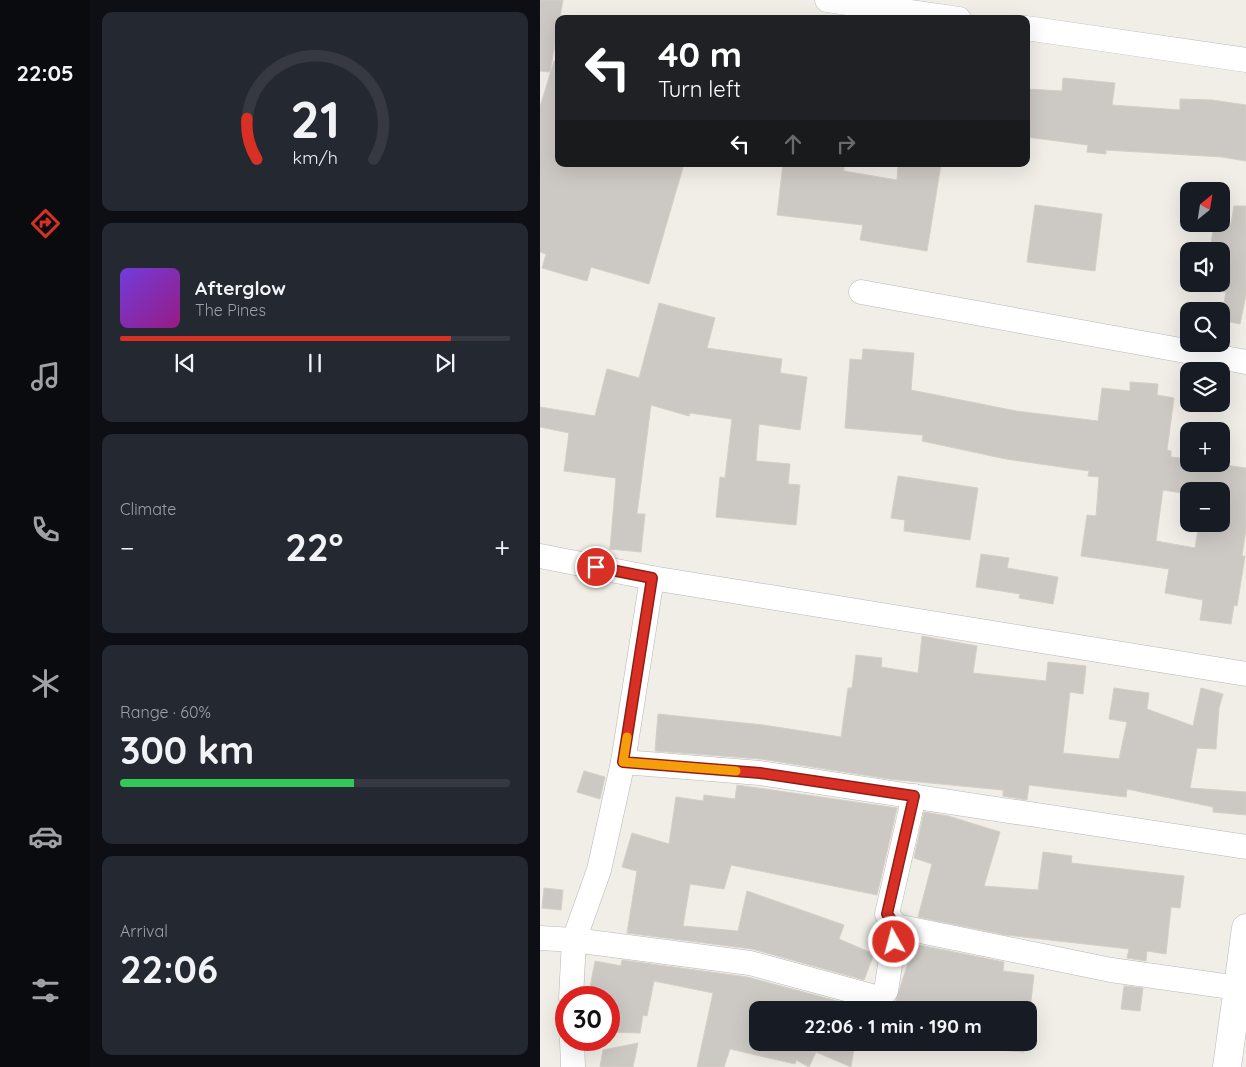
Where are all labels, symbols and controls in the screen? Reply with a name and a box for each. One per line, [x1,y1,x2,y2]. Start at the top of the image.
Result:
text: 40 m [658,32,742,76]
icon: left [575,35,640,100]
text: 22:05 [16,59,74,87]
text: Turn left [658,75,741,103]
text: 21 [290,86,340,151]
icon: left [726,130,754,158]
icon: ahead [779,130,807,158]
icon: right [832,130,860,158]
text: km/h [292,146,338,168]
north arrow [1180,182,1230,232]
map controls [1180,182,1230,532]
icon: directions [28,206,63,241]
button: sound [1180,242,1230,292]
text: Afterglow [195,276,286,300]
text: The Pines [195,300,266,320]
button: search [1180,302,1230,352]
icon: previous [171,349,199,377]
icon: pause [301,349,329,377]
icon: next [431,349,459,377]
icon: music [28,359,63,394]
button: layers [1180,362,1230,412]
button: + [1180,422,1230,472]
button: − [1180,482,1230,532]
text: Climate [120,499,176,519]
icon: phone [28,512,63,547]
text: 22° [285,523,343,571]
text: − [120,530,135,565]
text: + [494,530,510,565]
pin [575,546,617,588]
icon: arrive [582,553,610,581]
icon: climate [28,666,63,701]
text: Range · 60% [120,702,211,722]
text: 300 km [120,726,254,774]
icon: car [28,819,63,854]
position arrow [867,915,919,967]
text: Arrival [120,921,168,941]
text: 22:06 [120,945,218,993]
icon: filters [28,973,63,1008]
speed limit sign: 30 [555,986,620,1051]
text: 22:06 · 1 min · 190 m [804,1014,982,1038]

